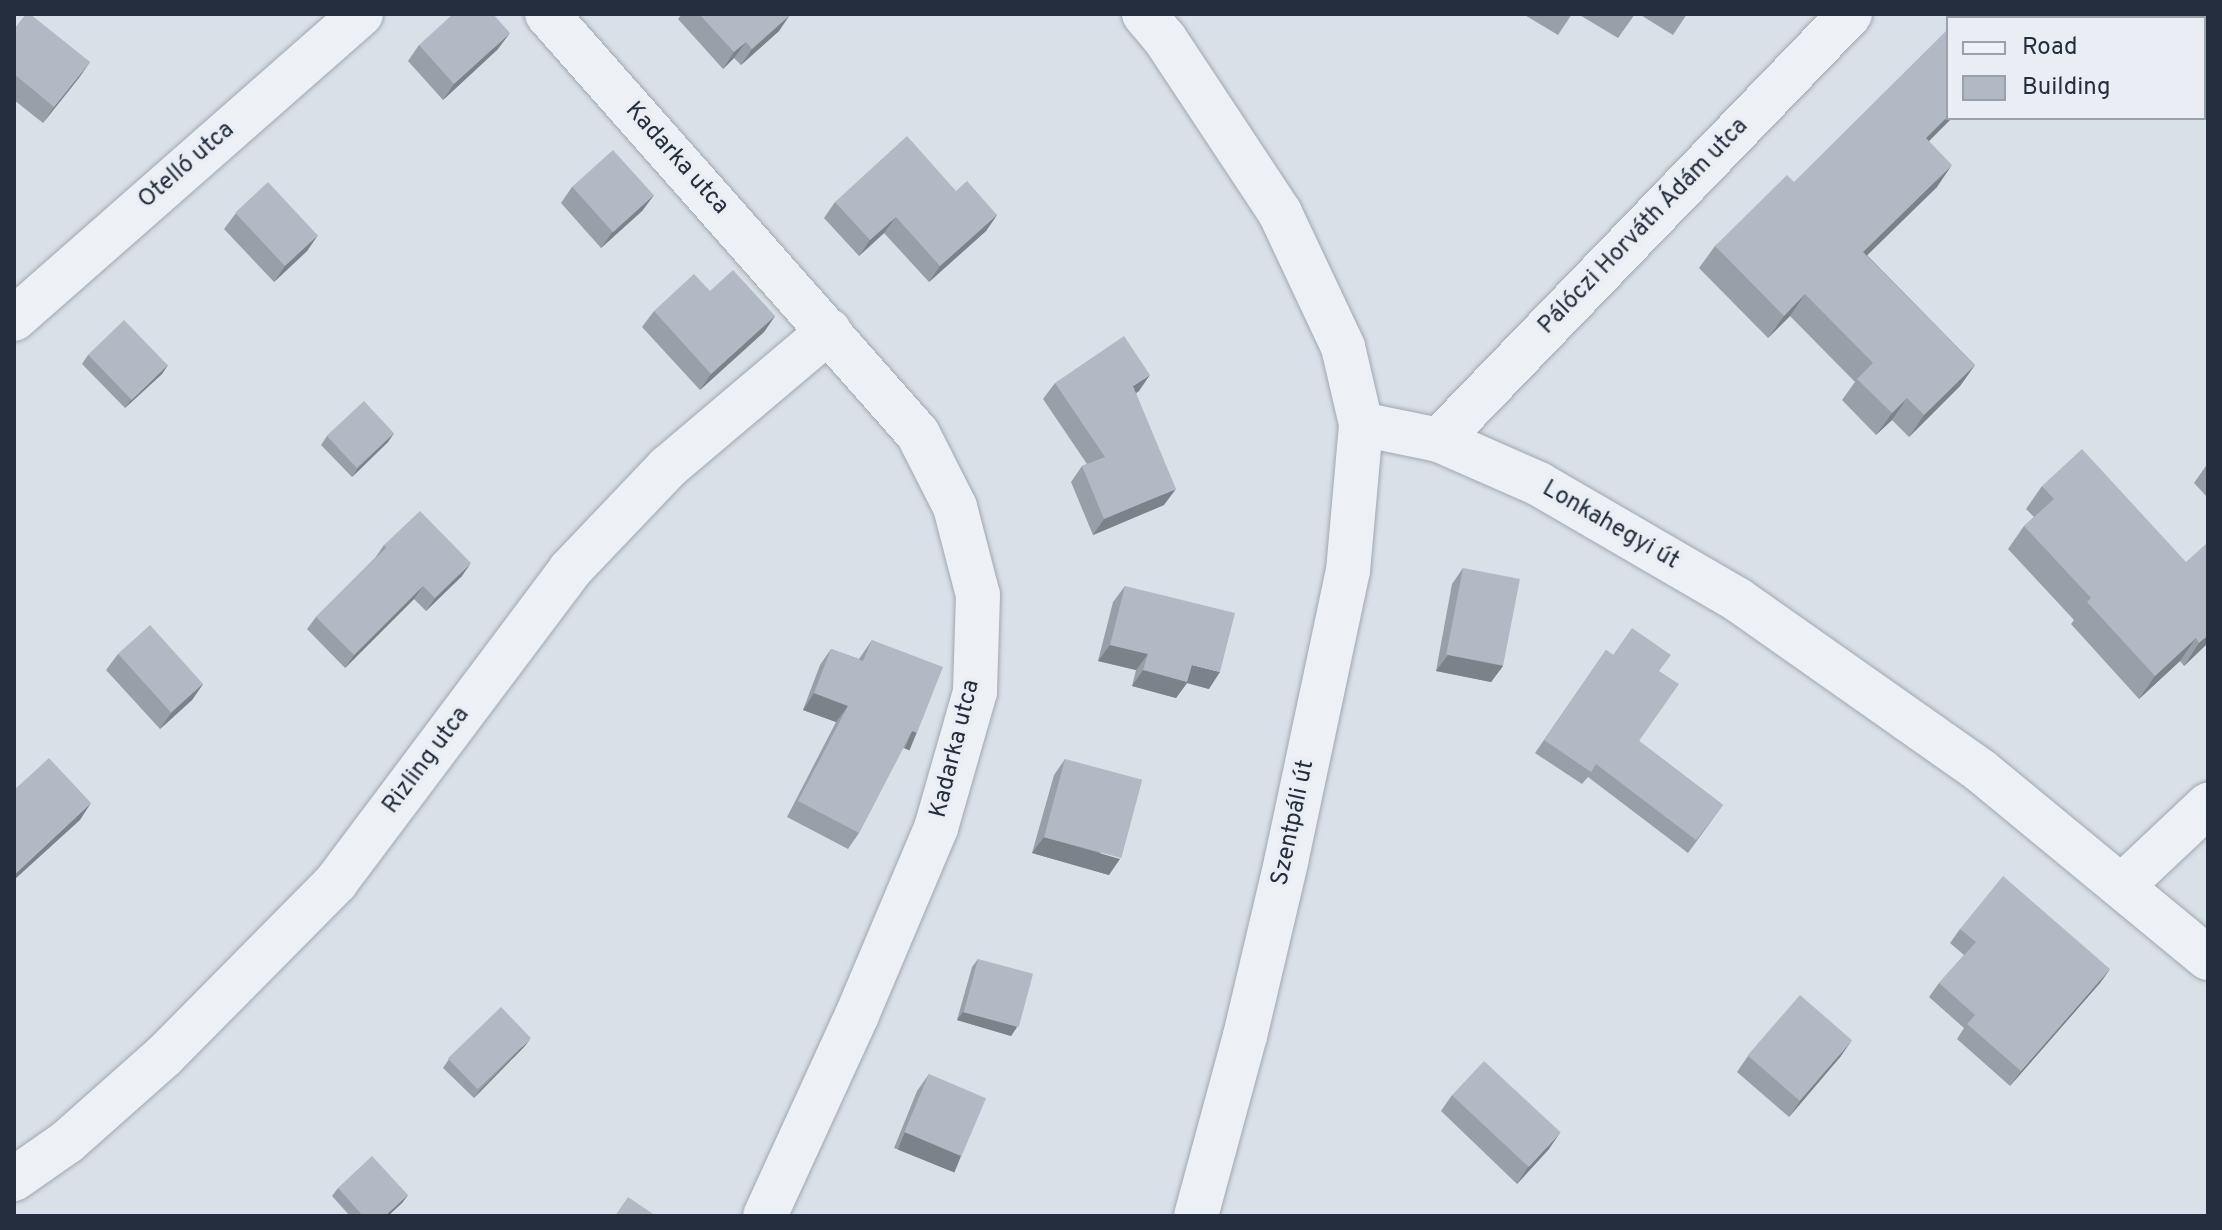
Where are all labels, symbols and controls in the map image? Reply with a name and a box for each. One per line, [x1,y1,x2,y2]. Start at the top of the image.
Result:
legend [1946,16,2206,120]
text: Road [2022,33,2078,63]
text: Building [2022,73,2111,103]
street label: Kadarka utca [618,97,734,221]
street label: Pálóczi Horváth Ádám utca [1533,113,1755,341]
street label: Otelló utca [133,117,241,215]
street label: Lonkahegyi út [1537,475,1683,577]
street label: Kadarka utca [925,677,987,821]
street label: Rizling utca [377,702,477,820]
street label: Szentpáli út [1267,758,1321,888]

